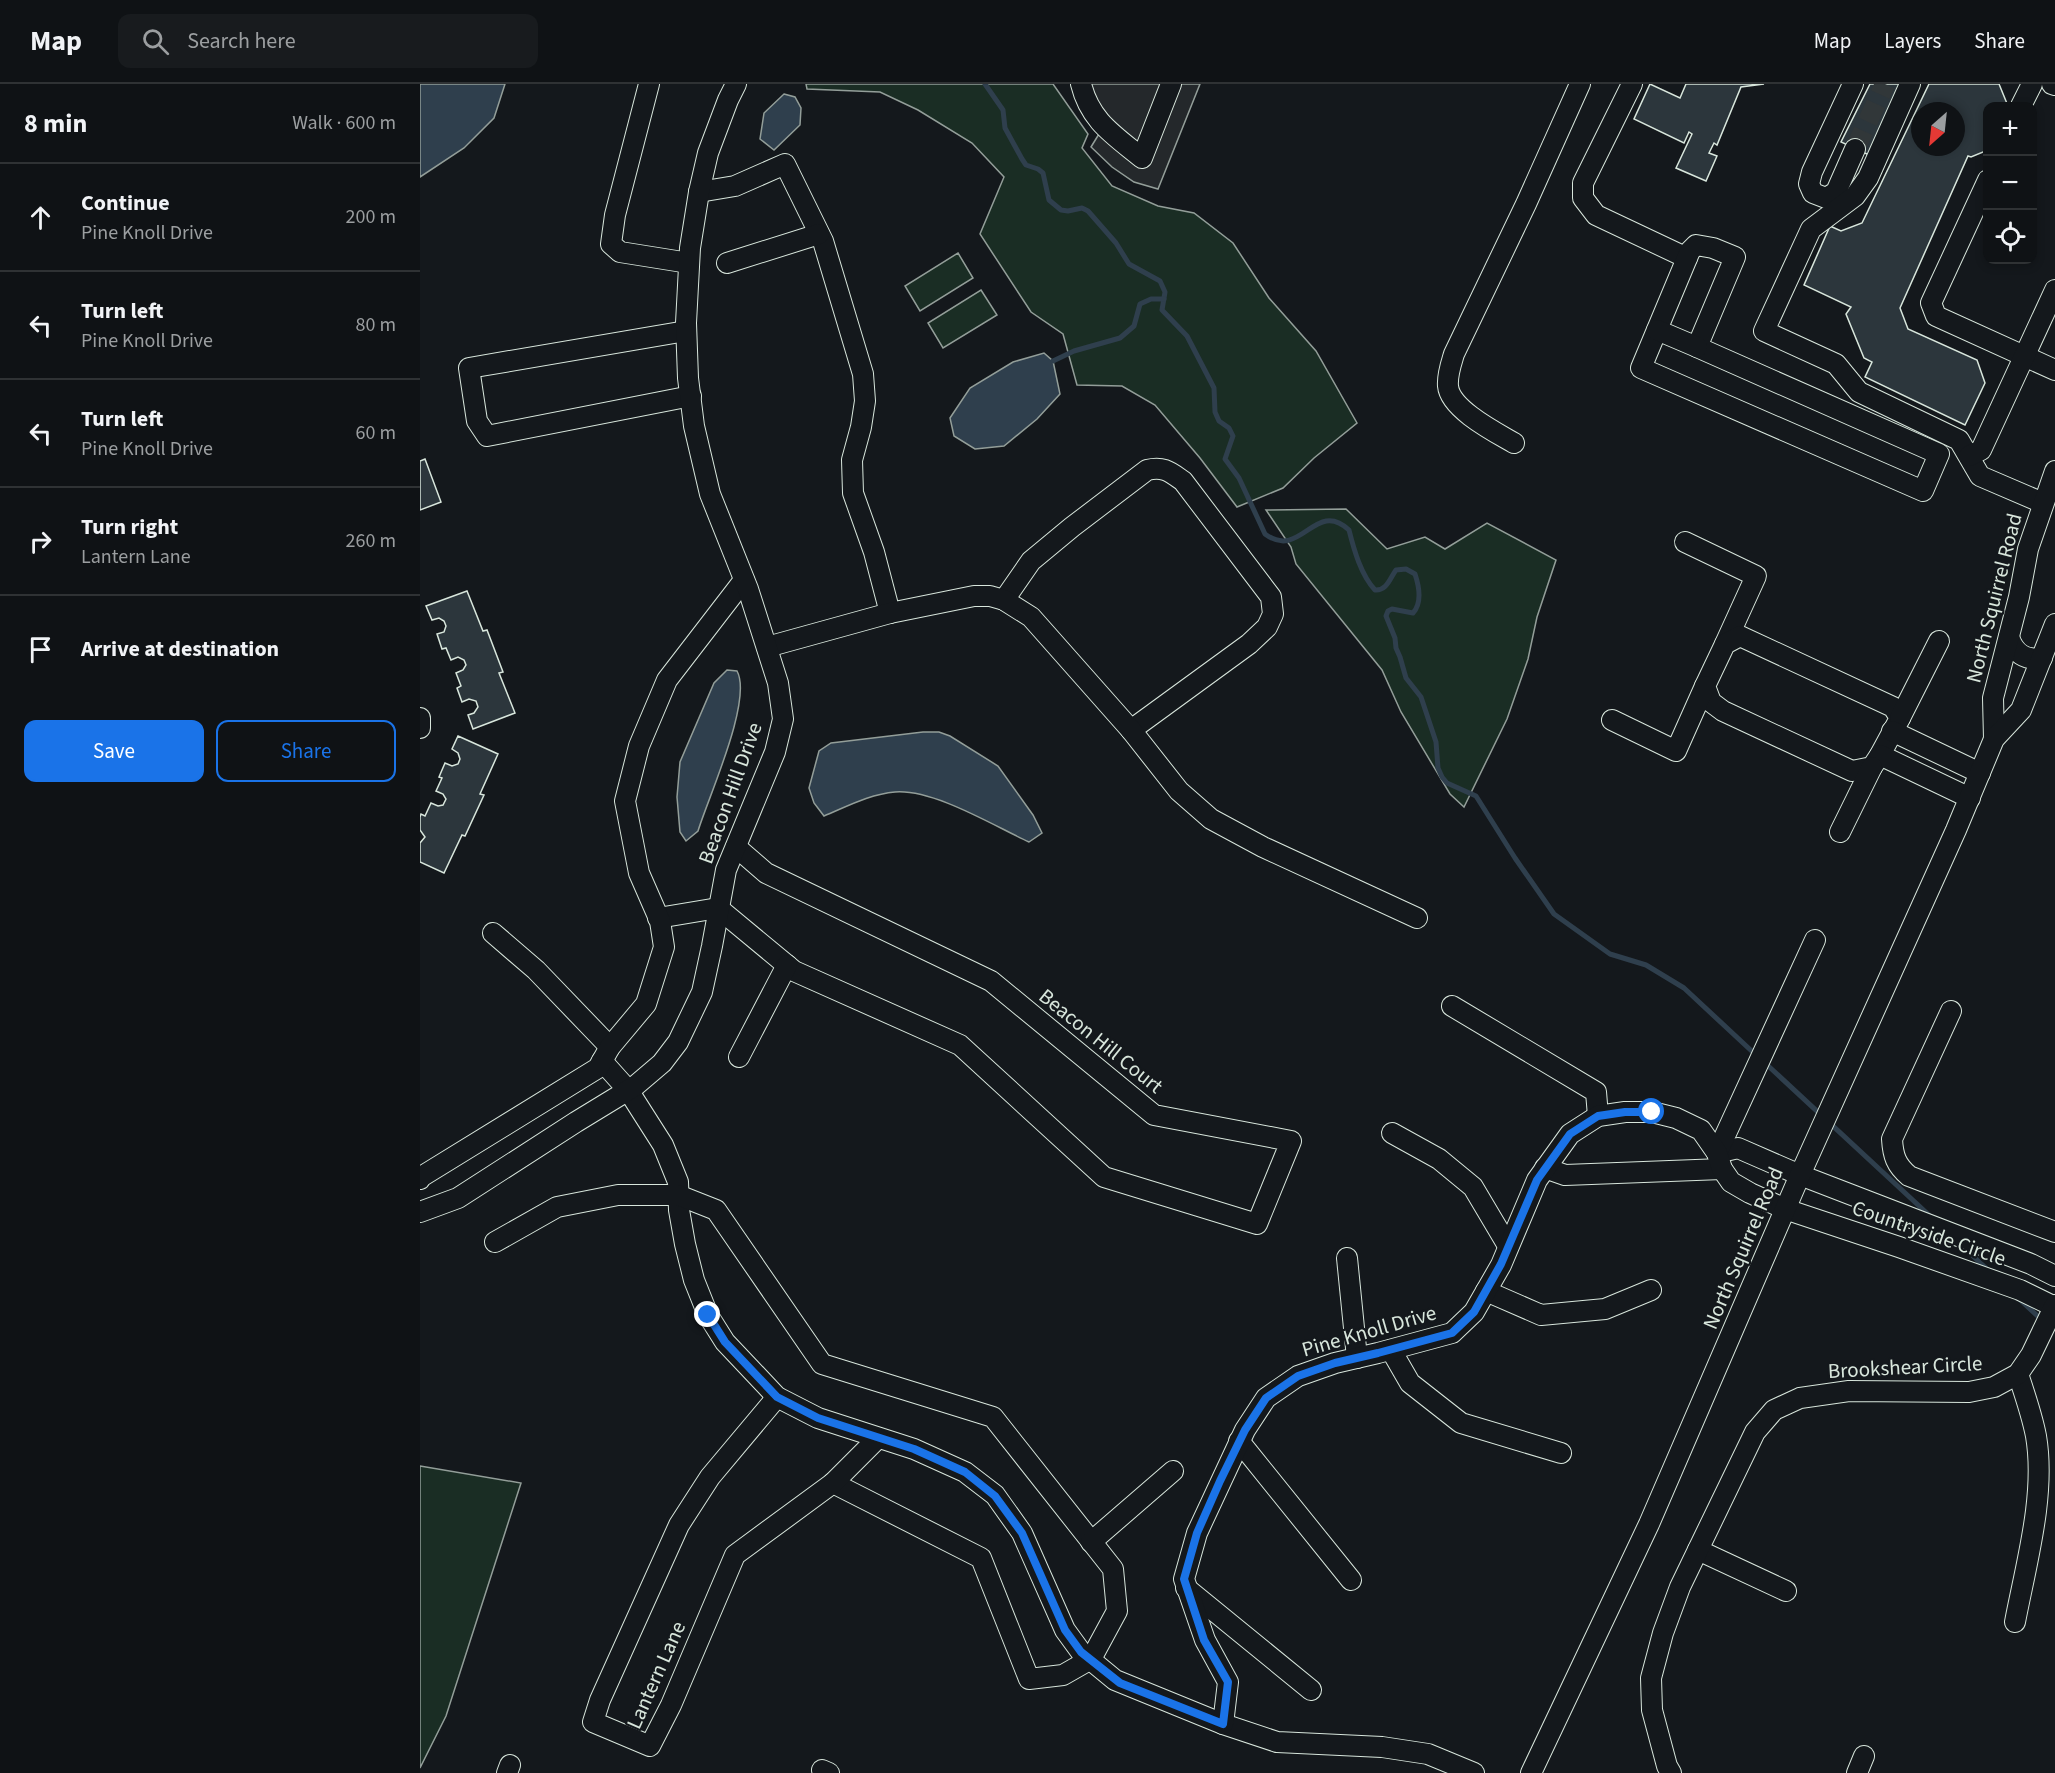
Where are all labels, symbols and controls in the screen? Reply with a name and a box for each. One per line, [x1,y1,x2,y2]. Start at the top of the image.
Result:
search box [118,14,538,68]
text: Map [30,21,82,61]
icon: search [139,25,172,58]
text: Search here [187,25,296,57]
text: Map [1814,26,1851,56]
text: Layers [1884,26,1941,56]
text: Share [1974,26,2025,56]
north arrow [1911,102,1965,156]
map controls [1983,102,2037,264]
button: + [1983,102,2037,156]
text: 8 min [24,105,87,142]
text: Walk · 600 m [292,109,396,137]
button: − [1983,156,2037,210]
text: Continue [81,187,170,219]
icon: ahead [24,201,57,234]
text: 200 m [346,203,396,231]
button: locate [1983,210,2037,264]
text: Pine Knoll Drive [81,219,213,247]
text: Turn left [81,295,163,327]
icon: left [24,309,57,342]
text: 80 m [356,311,396,339]
text: Pine Knoll Drive [81,327,213,355]
text: Turn left [81,403,163,435]
icon: left [24,417,57,450]
text: 60 m [356,419,396,447]
text: Pine Knoll Drive [81,435,213,463]
street label: North Squirrel Road [1958,510,2030,686]
text: Turn right [81,511,178,543]
icon: right [24,525,57,558]
text: 260 m [346,527,396,555]
text: Lantern Lane [81,543,191,571]
icon: arrive [24,633,57,666]
text: Arrive at destination [81,633,279,665]
street label: Beacon Hill Drive [691,718,769,868]
button: Save [24,720,204,782]
button: Share [216,720,396,782]
street label: Beacon Hill Court [1032,981,1170,1101]
route start [1638,1098,1664,1124]
street label: North Squirrel Road [1695,1162,1791,1334]
street label: Countryside Circle [1848,1193,2010,1273]
street label: Pine Knoll Drive [1298,1297,1440,1365]
route end [694,1301,720,1327]
street label: Brookshear Circle [1827,1348,1983,1386]
street label: Lantern Lane [619,1616,693,1734]

